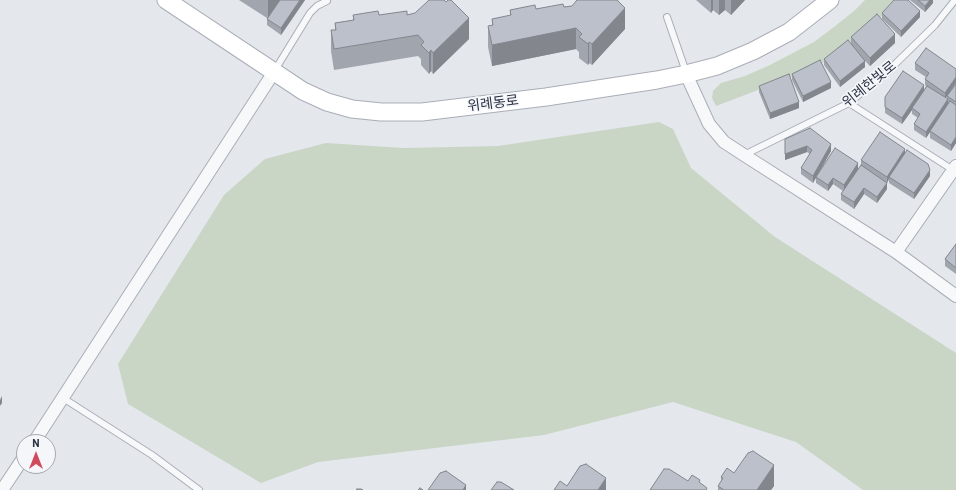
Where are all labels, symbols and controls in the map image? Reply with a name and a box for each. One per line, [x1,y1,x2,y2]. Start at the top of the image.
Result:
street label: 위례한빛로 [839,57,899,111]
street label: 위례동로 [466,92,520,114]
north arrow [16,434,56,474]
text: N [32,436,40,449]

